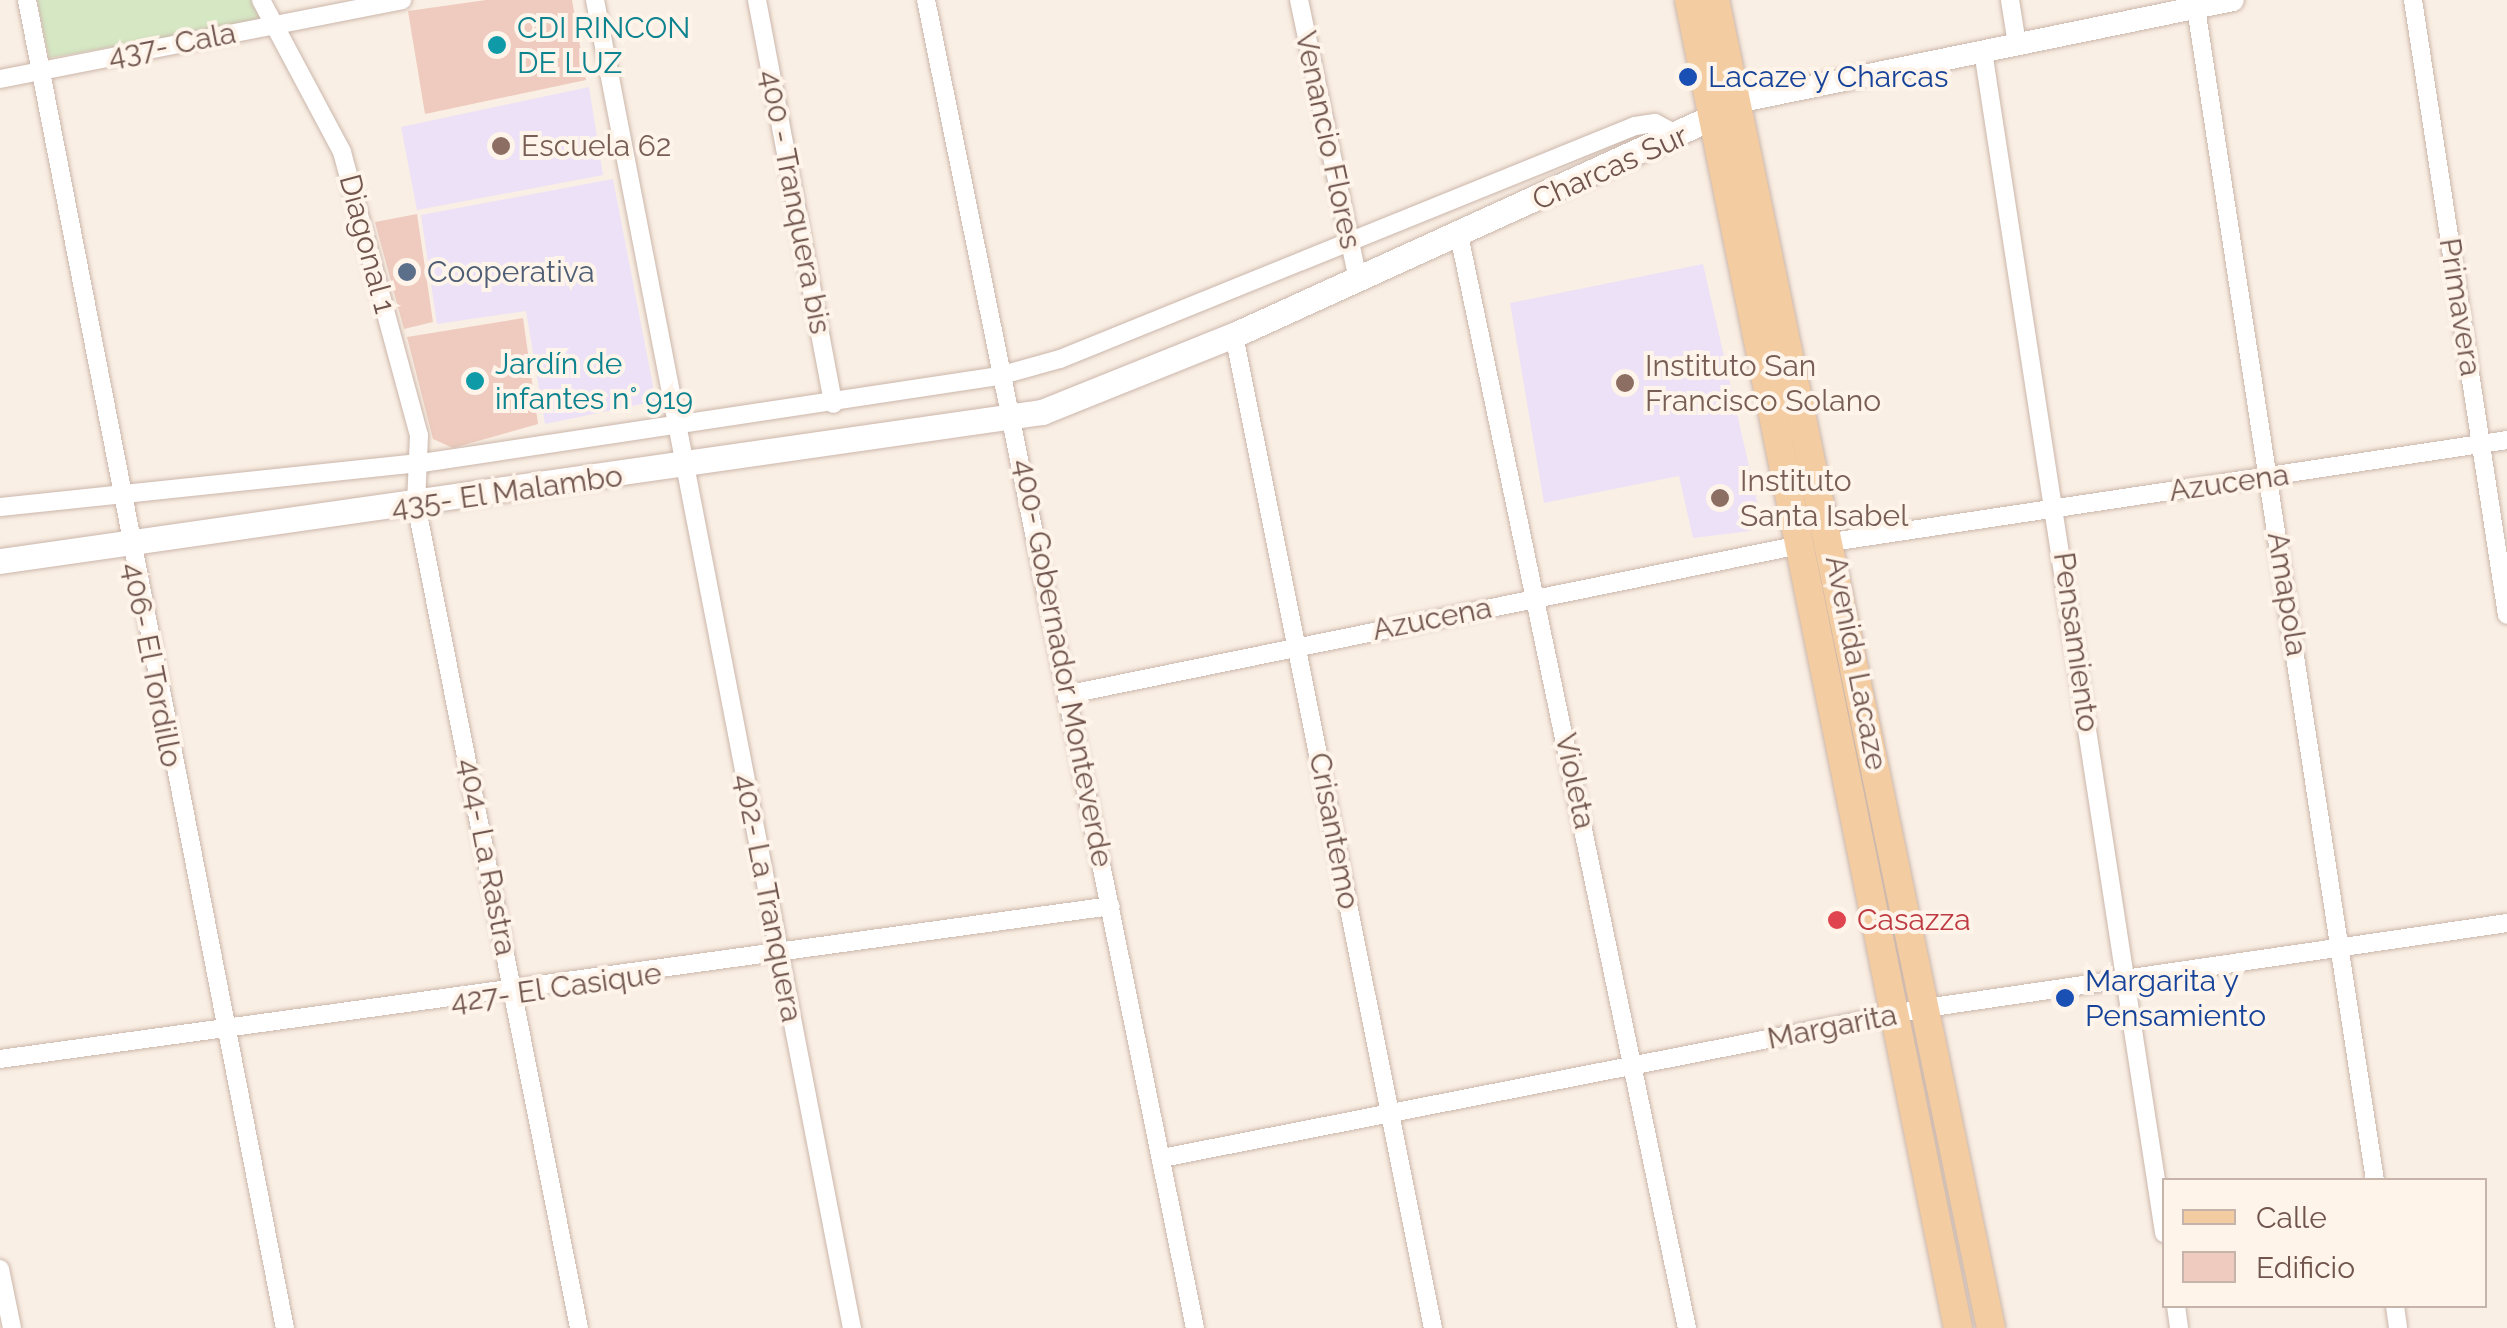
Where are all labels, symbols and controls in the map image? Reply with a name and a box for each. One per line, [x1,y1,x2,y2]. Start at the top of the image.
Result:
place label: CDI RINCON DE LUZ [517,10,690,80]
street label: 437- Cala [105,15,239,75]
street label: Venancio Flores [1287,28,1369,252]
marker: CDI RINCON DE LUZ [486,34,508,56]
place label: Lacaze y Charcas [1708,59,1950,95]
marker: Lacaze y Charcas [1677,66,1699,88]
street label: 400 - Tranquera bis [752,67,838,337]
street label: Charcas Sur [1527,118,1693,218]
place label: Escuela 62 [521,128,671,164]
marker: Escuela 62 [490,135,512,157]
street label: Diagonal 1 [331,170,403,318]
street label: Primavera [2431,236,2489,378]
place label: Cooperativa [427,254,595,290]
marker: Cooperativa [396,261,418,283]
place label: Jardín de infantes n° 919 [495,346,693,416]
place label: Instituto San Francisco Solano [1645,348,1881,418]
marker: Jardín de infantes n° 919 [464,370,486,392]
marker: Instituto San Francisco Solano [1614,372,1636,394]
street label: 400- Gobernador Monteverde [1006,456,1120,870]
street label: Azucena [2167,457,2291,509]
street label: 435- El Malambo [389,458,625,526]
place label: Instituto Santa Isabel [1740,463,1908,534]
marker: Instituto Santa Isabel [1709,487,1731,509]
street label: Amapola [2259,529,2315,659]
street label: Pensamiento [2046,550,2106,734]
street label: Avenida Lacaze [1818,553,1894,773]
street label: 406- El Tordillo [114,559,190,771]
street label: Azucena [1369,590,1495,648]
street label: Violeta [1547,730,1603,832]
street label: Crisantemo [1301,750,1367,912]
street label: 404- La Rastra [450,755,524,959]
street label: 402- La Tranquera [726,770,810,1026]
place label: Casazza [1857,902,1971,938]
marker: Casazza [1826,909,1848,931]
street label: 427- El Casique [448,955,664,1021]
place label: Margarita y Pensamiento [2085,963,2266,1034]
marker: Margarita y Pensamiento [2054,987,2076,1009]
street label: Margarita [1764,997,1900,1057]
legend [2162,1178,2487,1308]
text: Calle [2256,1200,2327,1235]
text: Edificio [2256,1250,2355,1285]

